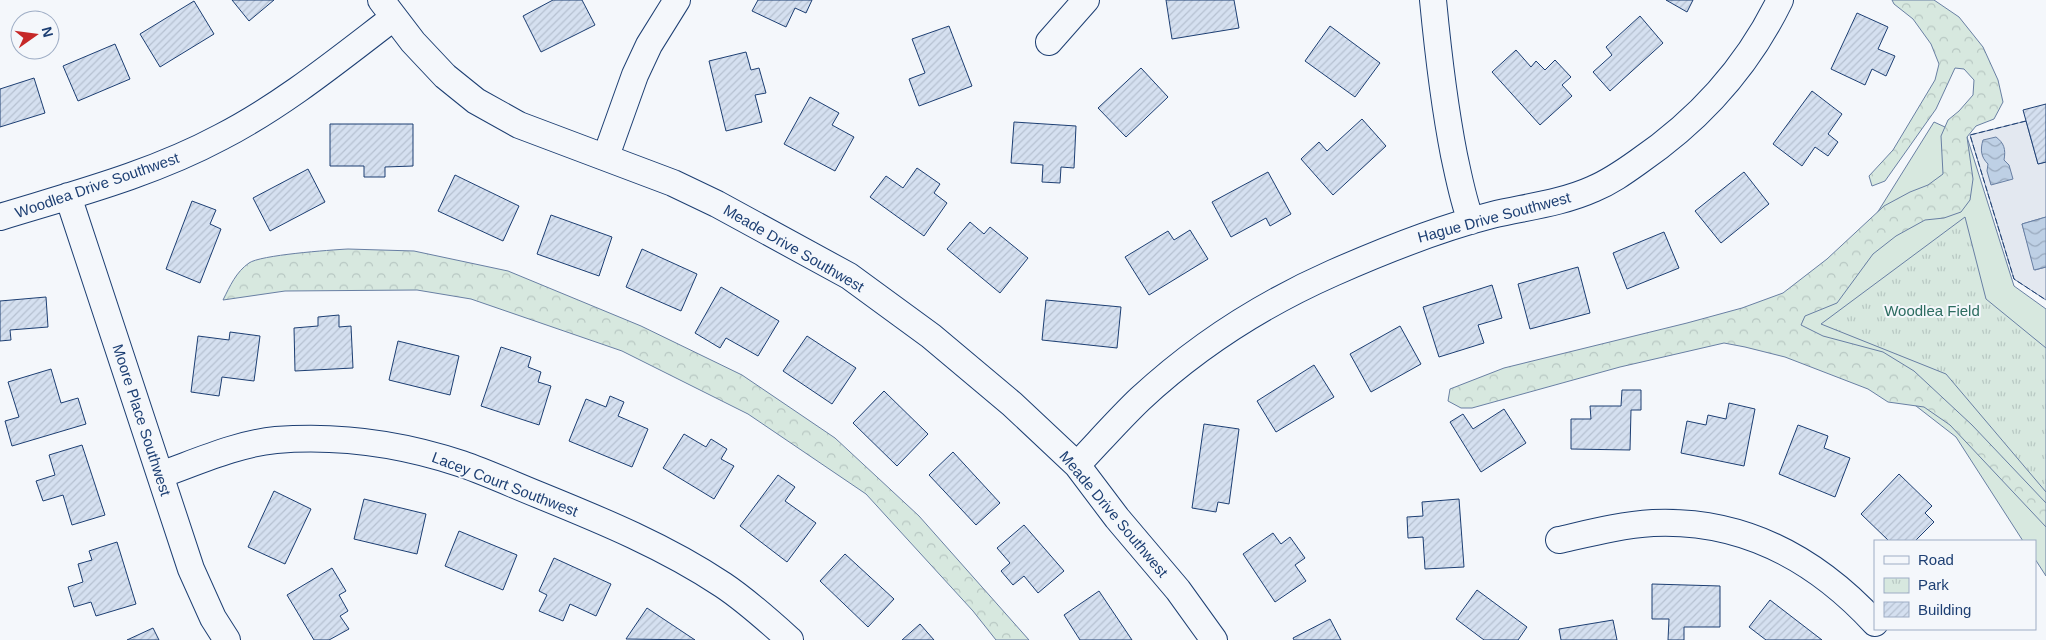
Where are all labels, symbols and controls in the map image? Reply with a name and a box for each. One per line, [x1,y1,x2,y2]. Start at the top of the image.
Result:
north arrow [10,10,60,60]
text: N [39,25,57,39]
street label: Woodlea Drive Southwest [13,149,182,221]
street label: Hague Drive Southwest [1416,188,1573,246]
street label: Meade Drive Southwest [721,201,868,296]
park label: Woodlea Field [1884,302,1980,319]
street label: Moore Place Southwest [109,342,175,499]
street label: Lacey Court Southwest [430,448,581,520]
street label: Meade Drive Southwest [1056,448,1172,581]
legend [1874,540,2036,630]
text: Road [1918,551,1954,568]
text: Park [1918,576,1949,593]
text: Building [1918,601,1971,618]

